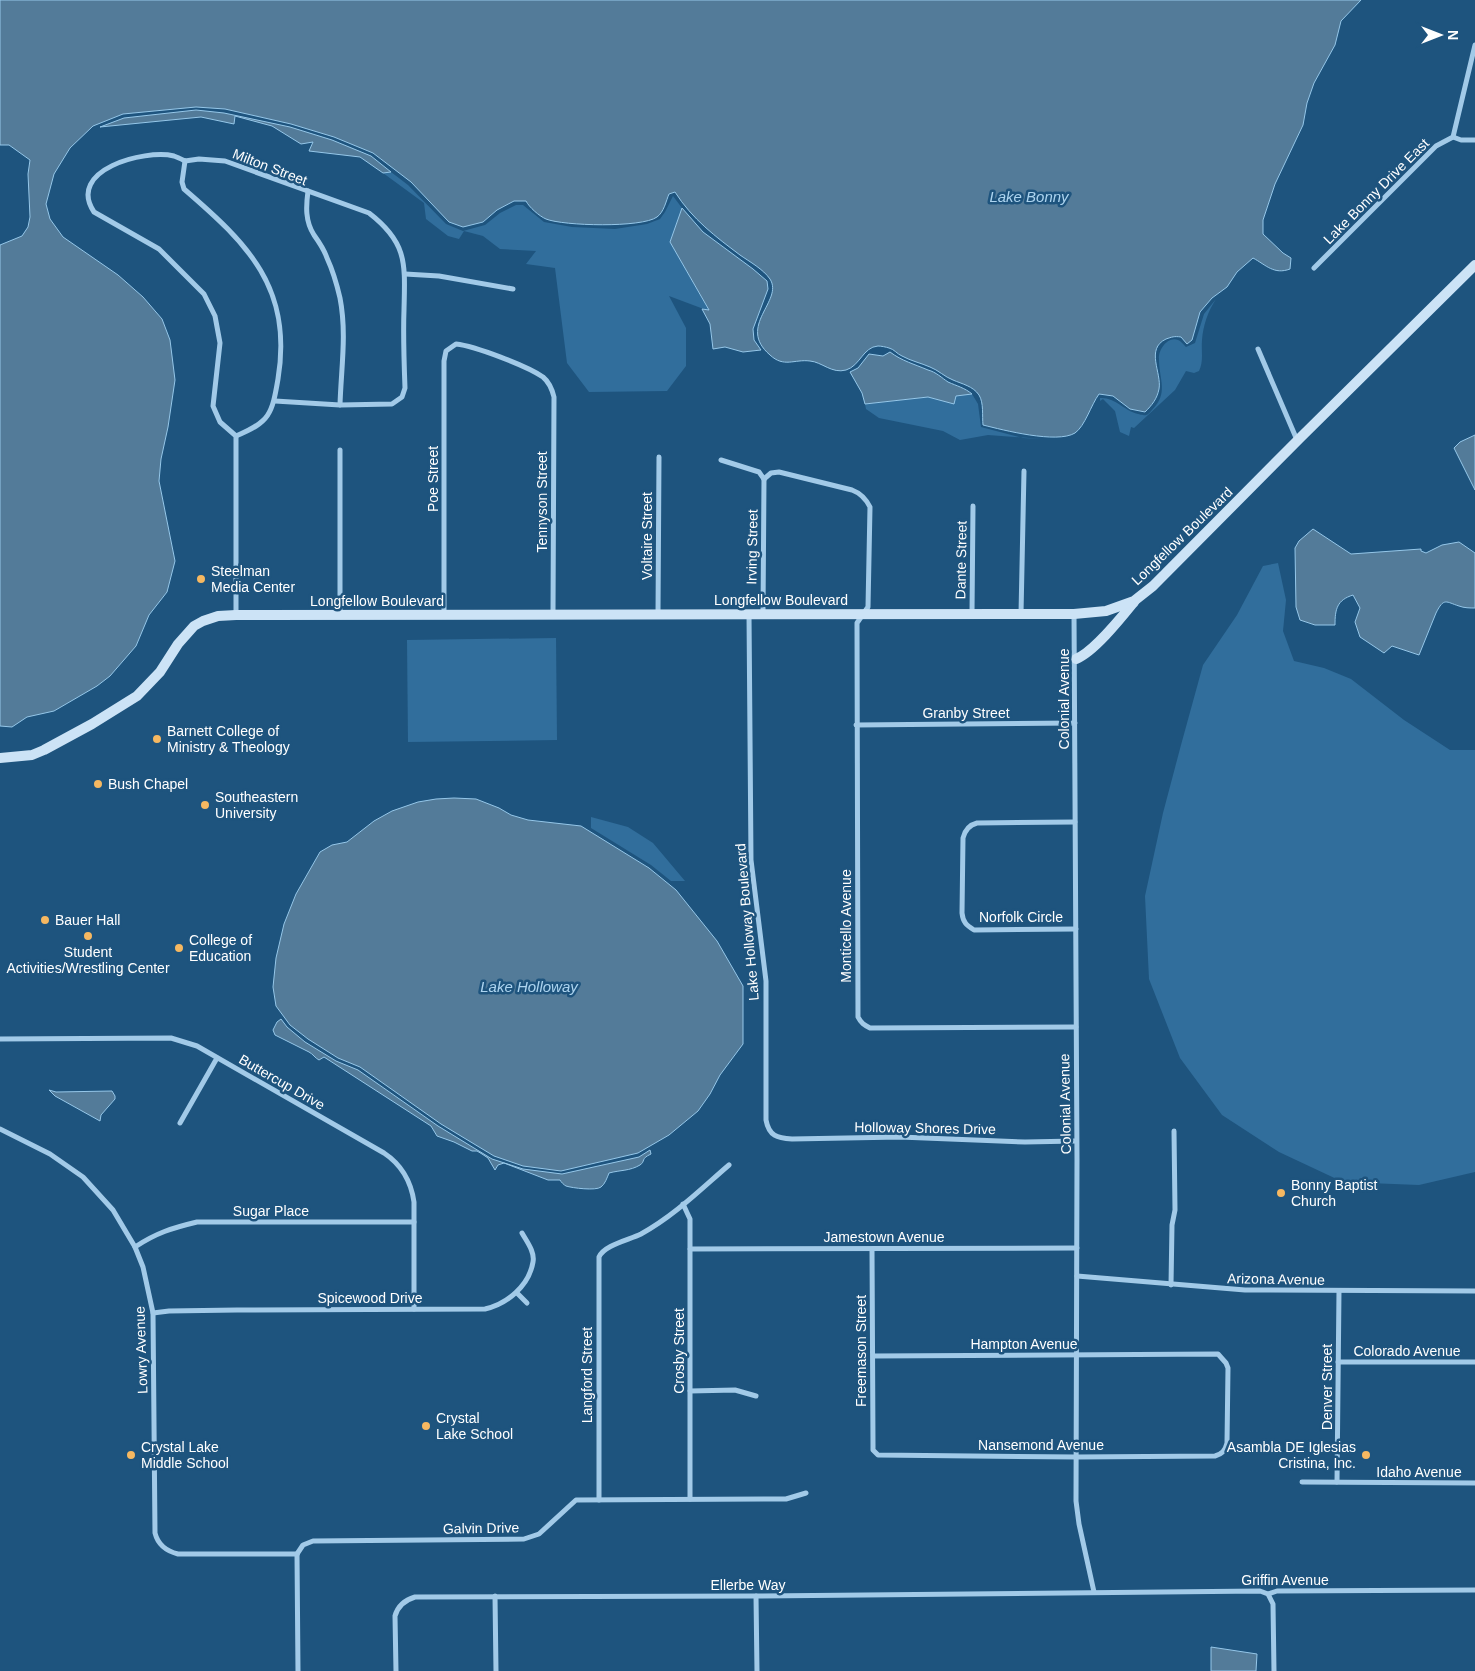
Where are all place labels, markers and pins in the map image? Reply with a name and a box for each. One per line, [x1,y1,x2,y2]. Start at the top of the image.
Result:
place label: Steelman Media Center [211,563,295,595]
marker: Steelman Media Center [195,573,207,585]
place label: Barnett College of Ministry & Theology [167,723,290,755]
marker: Barnett College of Ministry & Theology [151,733,163,745]
place label: Bush Chapel [108,776,188,792]
marker: Bush Chapel [92,778,104,790]
place label: Southeastern University [215,789,298,821]
marker: Southeastern University [199,799,211,811]
place label: Bauer Hall [55,912,120,928]
marker: Bauer Hall [39,914,51,926]
marker: Student Activities/Wrestling Center [82,930,94,942]
place label: College of Education [189,932,252,964]
marker: College of Education [173,942,185,954]
place label: Student Activities/Wrestling Center [6,944,170,976]
place label: Bonny Baptist Church [1291,1177,1377,1209]
marker: Bonny Baptist Church [1275,1187,1287,1199]
place label: Crystal Lake School [436,1410,513,1442]
marker: Crystal Lake School [420,1420,432,1432]
place label: Crystal Lake Middle School [141,1439,229,1471]
place label: Asambla DE Iglesias Cristina, Inc. [1227,1439,1356,1471]
marker: Crystal Lake Middle School [125,1449,137,1461]
marker: Asambla DE Iglesias Cristina, Inc. [1360,1449,1372,1461]

